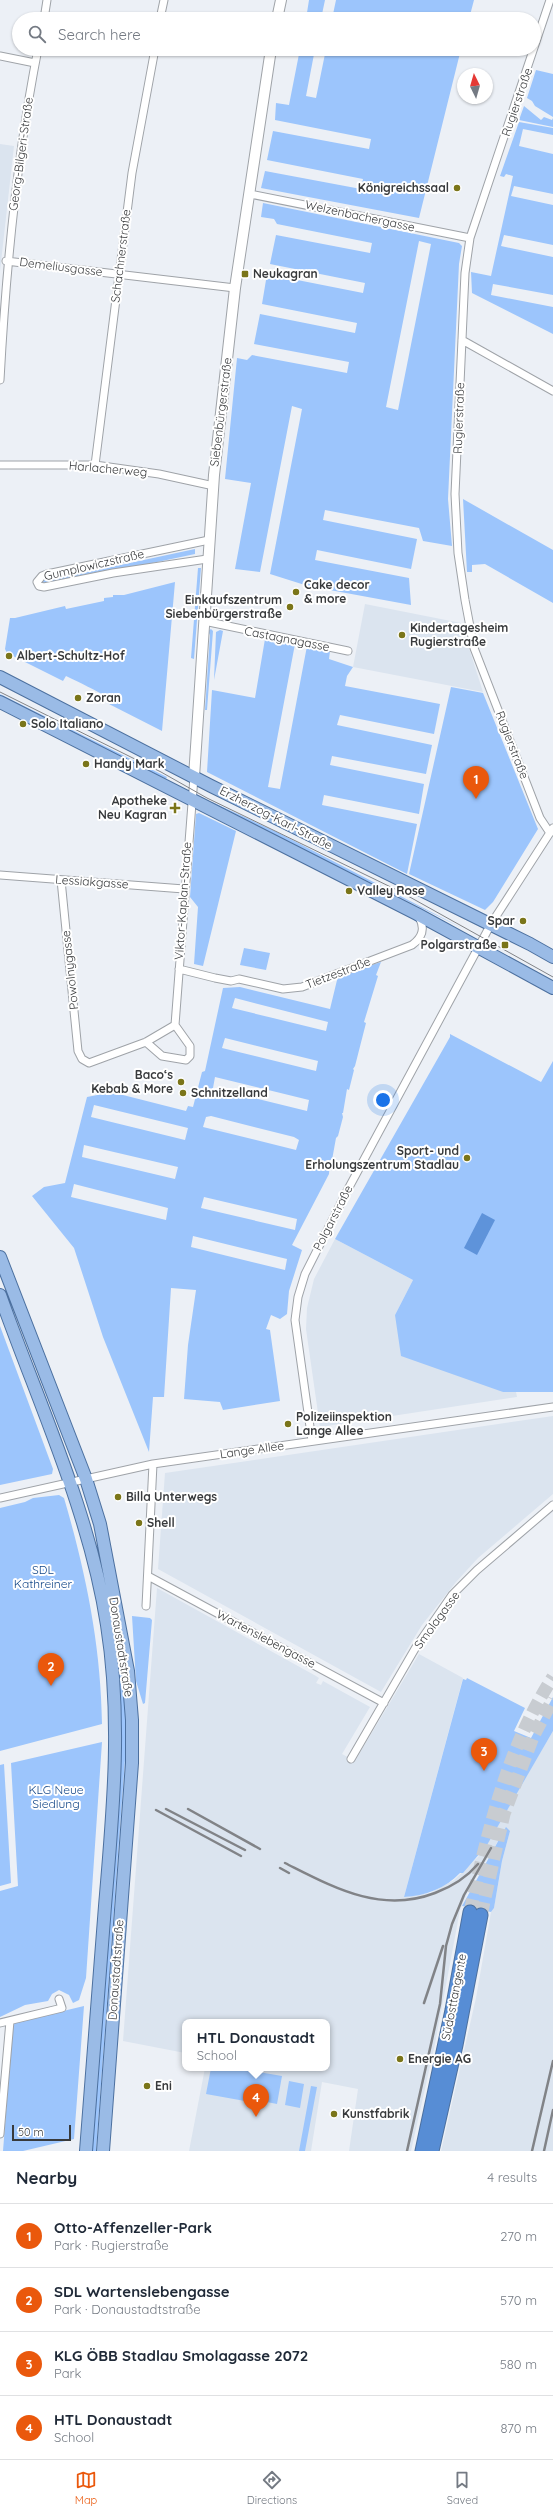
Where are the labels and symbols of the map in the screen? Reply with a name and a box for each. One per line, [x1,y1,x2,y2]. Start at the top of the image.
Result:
street label: Rugierstraße [498,65,535,138]
north arrow [457,68,493,104]
street label: Georg-Bilgeri-Straße [5,96,36,212]
place label: Königreichssaal [358,180,449,195]
marker: Königreichssaal [452,183,462,193]
street label: Welzenbachergasse [304,197,417,235]
street label: Schachnerstraße [107,208,134,303]
street label: Demeliusgasse [19,254,104,279]
place label: Neukagran [253,266,318,281]
marker: Neukagran [240,269,250,279]
street label: Siebenbürgerstraße [206,356,235,467]
street label: Rugierstraße [450,382,467,454]
street label: Harlacherweg [68,458,148,479]
street label: Gumplowiczstraße [42,546,146,583]
place label: Cake decor & more [304,577,370,606]
marker: Cake decor & more [291,587,301,597]
place label: Einkaufszentrum Siebenbürgerstraße [165,592,282,621]
marker: Einkaufszentrum Siebenbürgerstraße [285,602,295,612]
place label: Kindertagesheim Rugierstraße [410,620,508,649]
street label: Castagnagasse [243,623,331,654]
marker: Kindertagesheim Rugierstraße [397,630,407,640]
place label: Albert-Schultz-Hof [17,648,126,663]
marker: Albert-Schultz-Hof [4,651,14,661]
place label: Zoran [86,690,121,705]
marker: Zoran [73,693,83,703]
street label: Rugierstraße [493,709,532,781]
place label: Solo Italiano [31,716,104,731]
marker: Solo Italiano [18,719,28,729]
place label: Handy Mark [94,756,165,771]
marker: Handy Mark [81,759,91,769]
pin: 1 [463,766,489,799]
street label: Erzherzog-Karl-Straße [217,783,335,853]
place label: Apotheke Neu Kagran [98,793,167,822]
marker: Apotheke Neu Kagran [170,803,180,813]
street label: Viktor-Kaplan-Straße [171,841,194,961]
street label: Lessiakgasse [55,871,129,892]
place label: Valley Rose [357,883,425,898]
marker: Valley Rose [344,886,354,896]
place label: Spar [488,913,515,928]
marker: Spar [518,916,528,926]
street label: Powolnygasse [58,929,81,1010]
place label: Polgarstraße [421,937,497,952]
marker: Polgarstraße [500,940,510,950]
street label: Tietzestraße [303,953,373,992]
place label: Baco‘s Kebab & More [91,1067,173,1096]
marker: Baco‘s Kebab & More [176,1077,186,1087]
place label: Schnitzelland [191,1085,268,1100]
marker: Schnitzelland [178,1088,188,1098]
your location [373,1090,393,1110]
place label: Sport- und Erholungszentrum Stadlau [305,1143,459,1172]
marker: Sport- und Erholungszentrum Stadlau [462,1153,472,1163]
street label: Polgarstraße [310,1182,356,1253]
place label: Polizeiinspektion Lange Allee [296,1409,392,1438]
marker: Polizeiinspektion Lange Allee [283,1419,293,1429]
street label: Lange Allee [219,1438,285,1461]
place label: Billa Unterwegs [126,1489,217,1504]
marker: Billa Unterwegs [113,1492,123,1502]
place label: Shell [147,1515,175,1530]
marker: Shell [134,1518,144,1528]
park label: SDL Kathreiner [14,1562,73,1591]
street label: Smolagasse [411,1588,463,1652]
street label: Donaustadtstraße [106,1596,137,1698]
street label: Wartenslebengasse [214,1606,318,1671]
pin: 2 [38,1653,64,1686]
pin: 3 [471,1738,497,1771]
park label: KLG Neue Siedlung [28,1782,84,1811]
street label: Donaustadtstraße [104,1919,127,2021]
street label: Südosttangente [438,1952,469,2041]
place label: Energie AG [408,2051,471,2066]
marker: Energie AG [395,2054,405,2064]
place label: Eni [155,2078,172,2093]
marker: Eni [142,2081,152,2091]
pin: 4 [243,2084,269,2117]
place label: Kunstfabrik [342,2106,410,2121]
marker: Kunstfabrik [329,2109,339,2119]
scale bar [12,2123,71,2142]

